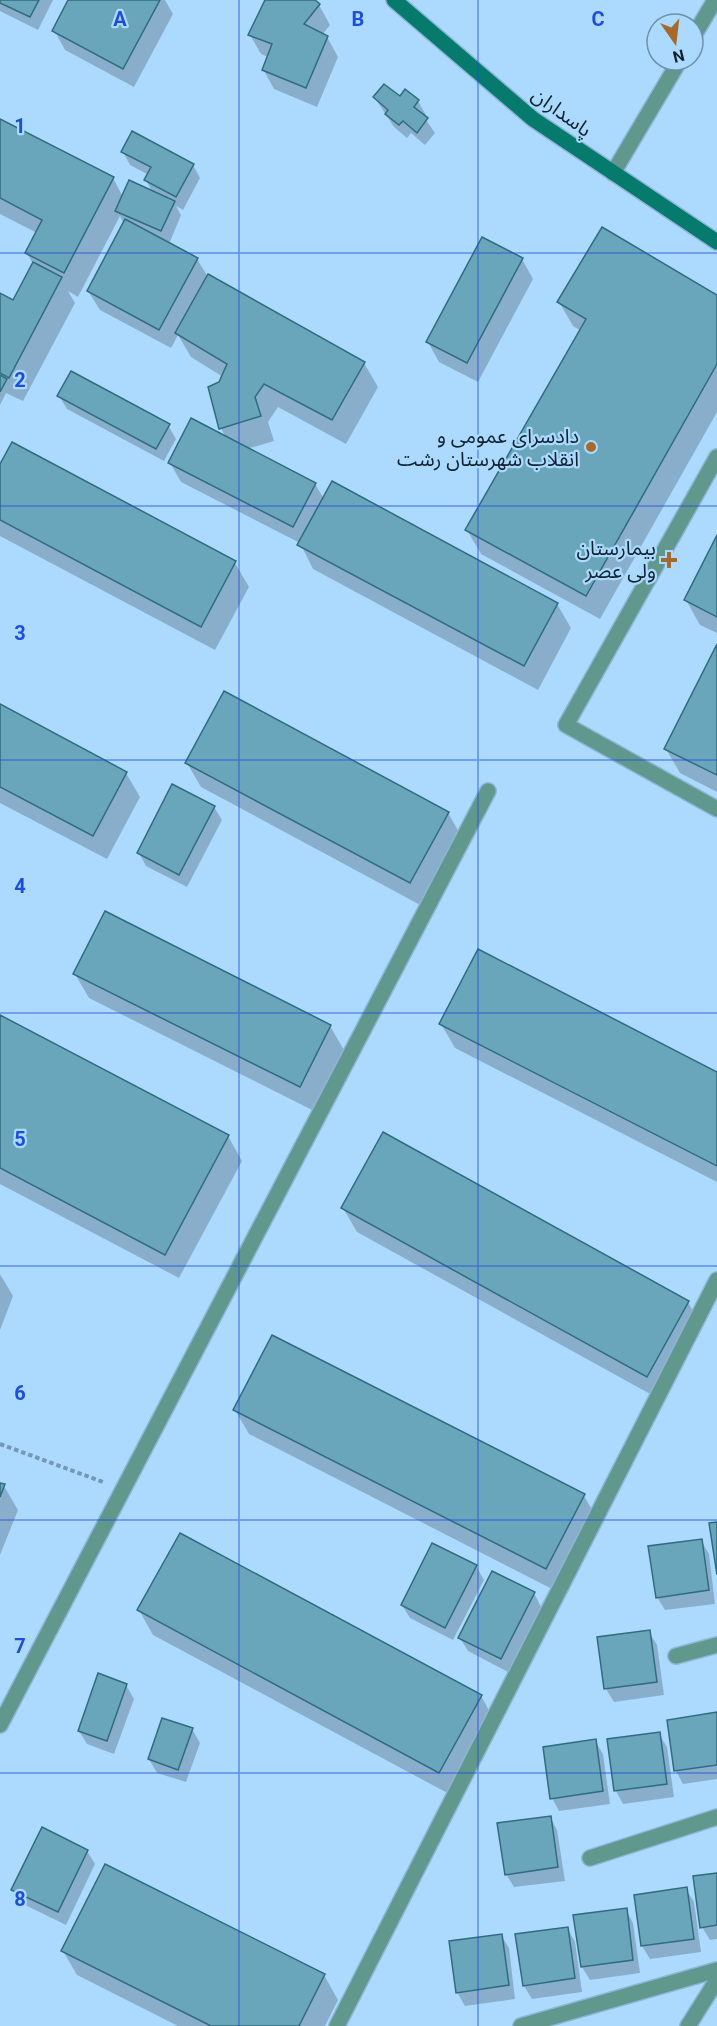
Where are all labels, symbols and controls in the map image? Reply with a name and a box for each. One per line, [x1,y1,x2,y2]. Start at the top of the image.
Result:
text: A [113,7,127,31]
text: B [352,7,364,31]
text: C [591,7,605,31]
north arrow [645,12,705,72]
text: N [671,45,686,67]
street label: پاسداران [527,82,597,143]
text: 1 [14,114,26,138]
text: 2 [14,368,26,392]
place label: دادسرای عمومی و انقلاب شهرستان رشت [397,424,579,471]
marker: دادسرای عمومی و انقلاب شهرستان رشت [584,440,598,454]
place label: بیمارستان ولی عصر [576,536,656,583]
marker: بیمارستان ولی عصر [660,551,678,569]
text: 3 [14,621,26,645]
text: 4 [14,874,26,898]
text: 5 [14,1127,26,1151]
text: 6 [14,1381,26,1405]
text: 7 [14,1634,26,1658]
text: 8 [14,1887,26,1911]

